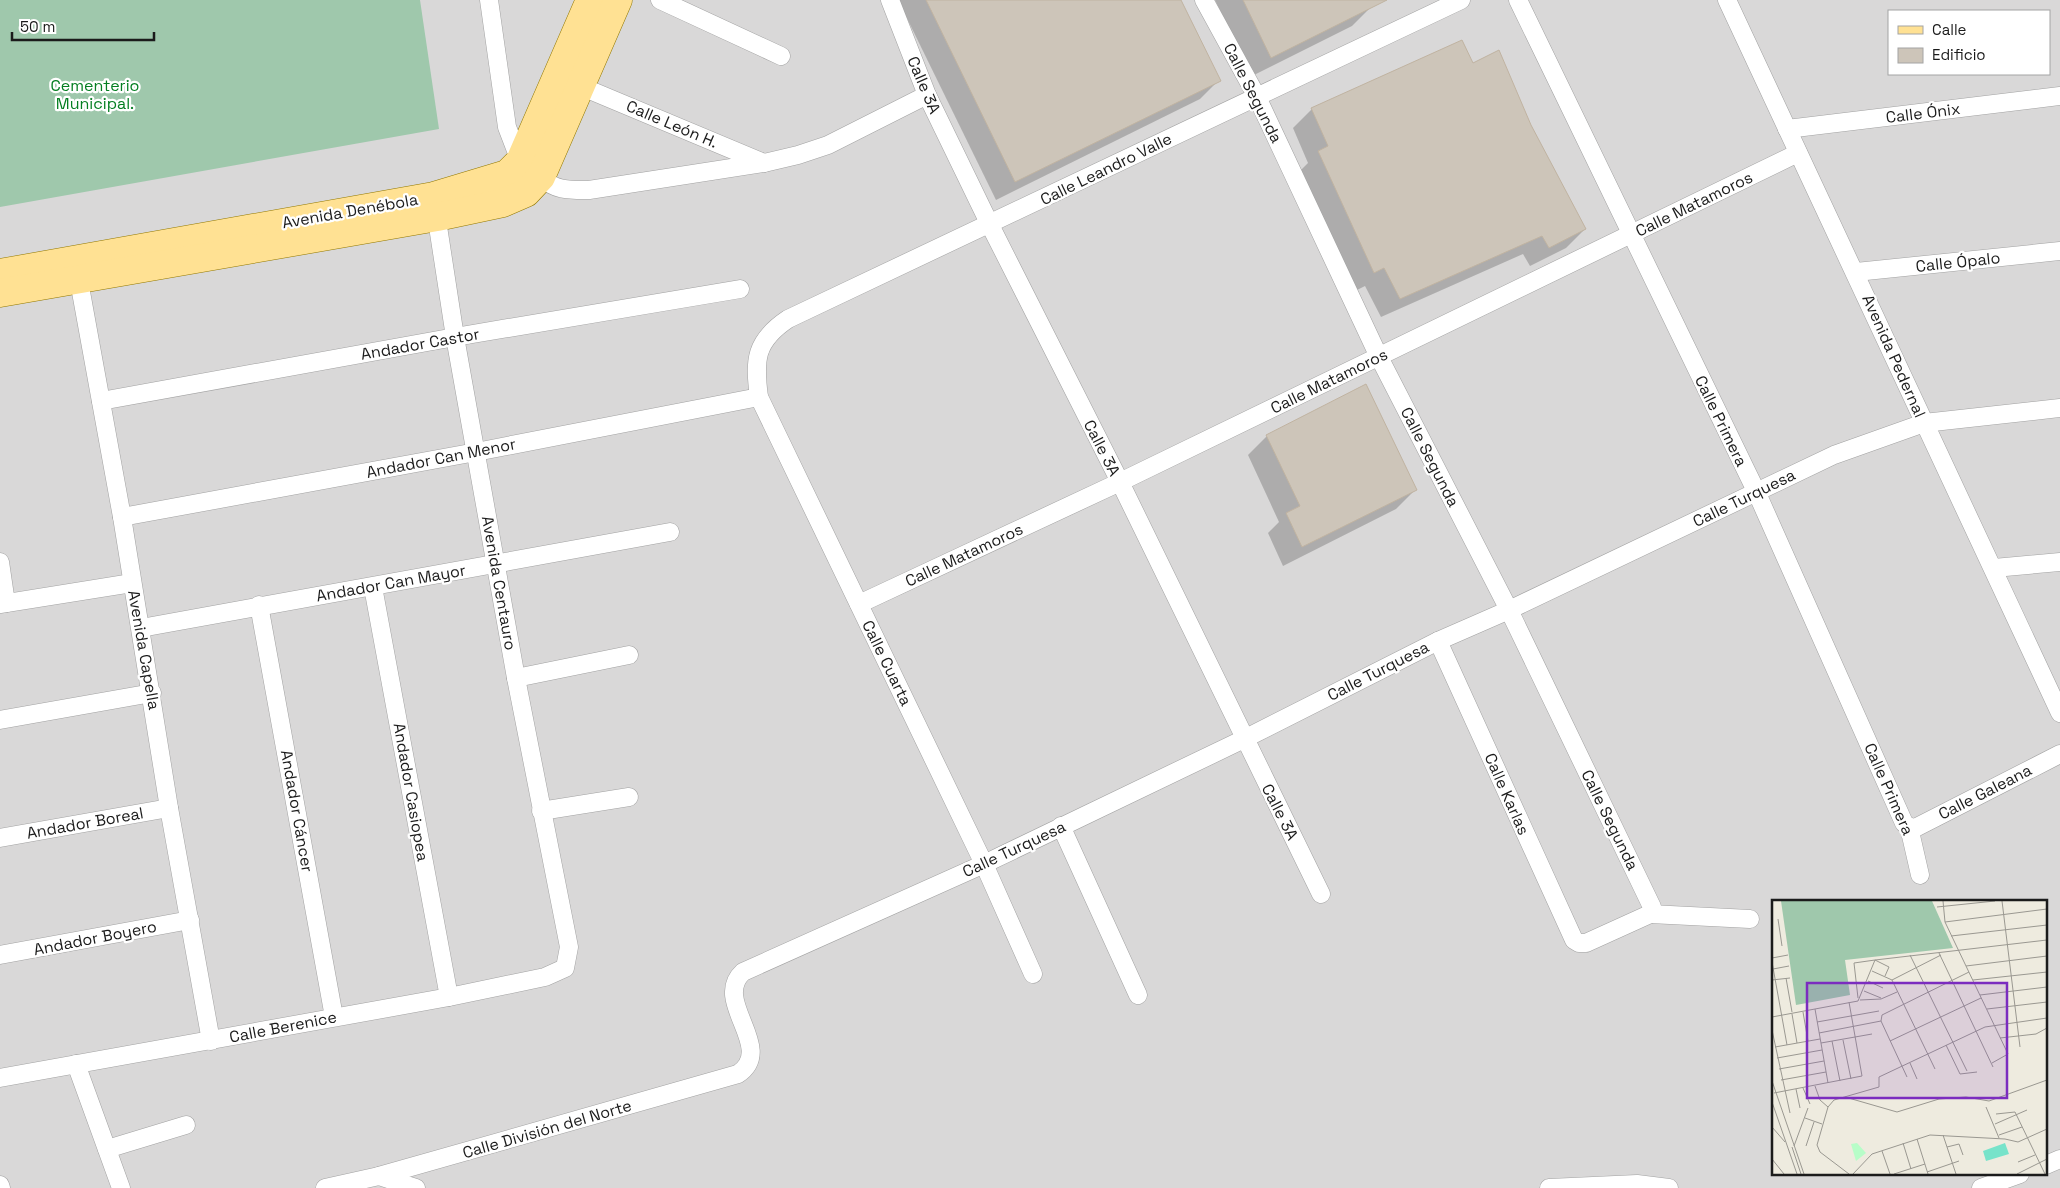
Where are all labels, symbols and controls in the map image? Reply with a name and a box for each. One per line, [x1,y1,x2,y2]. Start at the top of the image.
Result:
scale bar [12,10,155,42]
legend [1888,10,2050,75]
text: 50 m [20,17,55,36]
text: Calle [1932,20,1967,39]
street label: Calle Segunda [1219,39,1287,147]
text: Edificio [1932,45,1986,64]
street label: Calle 3A [902,53,946,117]
park label: Cementerio Municipal. [51,75,139,114]
street label: Calle León H. [623,95,721,153]
street label: Calle Ónix [1885,98,1961,128]
street label: Calle Leandro Valle [1037,128,1175,210]
street label: Calle Matamoros [1632,167,1756,241]
street label: Avenida Denébola [280,189,420,233]
street label: Calle Ópalo [1915,247,2001,277]
street label: Avenida Pedernal [1857,291,1931,421]
street label: Andador Castor [359,323,481,365]
street label: Calle Matamoros [1267,344,1391,418]
street label: Calle Primera [1690,372,1752,470]
street label: Calle Segunda [1396,403,1464,511]
street label: Calle 3A [1079,416,1125,480]
street label: Andador Can Menor [364,433,518,483]
street label: Calle Turquesa [1689,464,1799,532]
street label: Avenida Centauro [477,514,521,652]
street label: Calle Matamoros [902,519,1026,591]
street label: Andador Can Mayor [315,560,467,606]
street label: Avenida Capella [123,588,165,712]
street label: Calle Cuarta [857,617,917,709]
street label: Calle Turquesa [1324,636,1432,706]
street label: Andador Casiopea [388,721,434,863]
street label: Calle Primera [1859,740,1919,838]
street label: Andador Cáncer [276,748,318,874]
street label: Calle Karlas [1480,750,1534,838]
street label: Calle Galeana [1935,759,2035,825]
street label: Calle Segunda [1577,766,1643,874]
street label: Calle 3A [1257,780,1303,844]
street label: Andador Boreal [25,802,145,844]
street label: Calle Turquesa [959,816,1069,882]
inset map [1772,900,2048,1176]
street label: Andador Boyero [32,916,158,960]
street label: Calle Berenice [228,1006,338,1048]
street label: Calle División del Norte [460,1095,634,1163]

